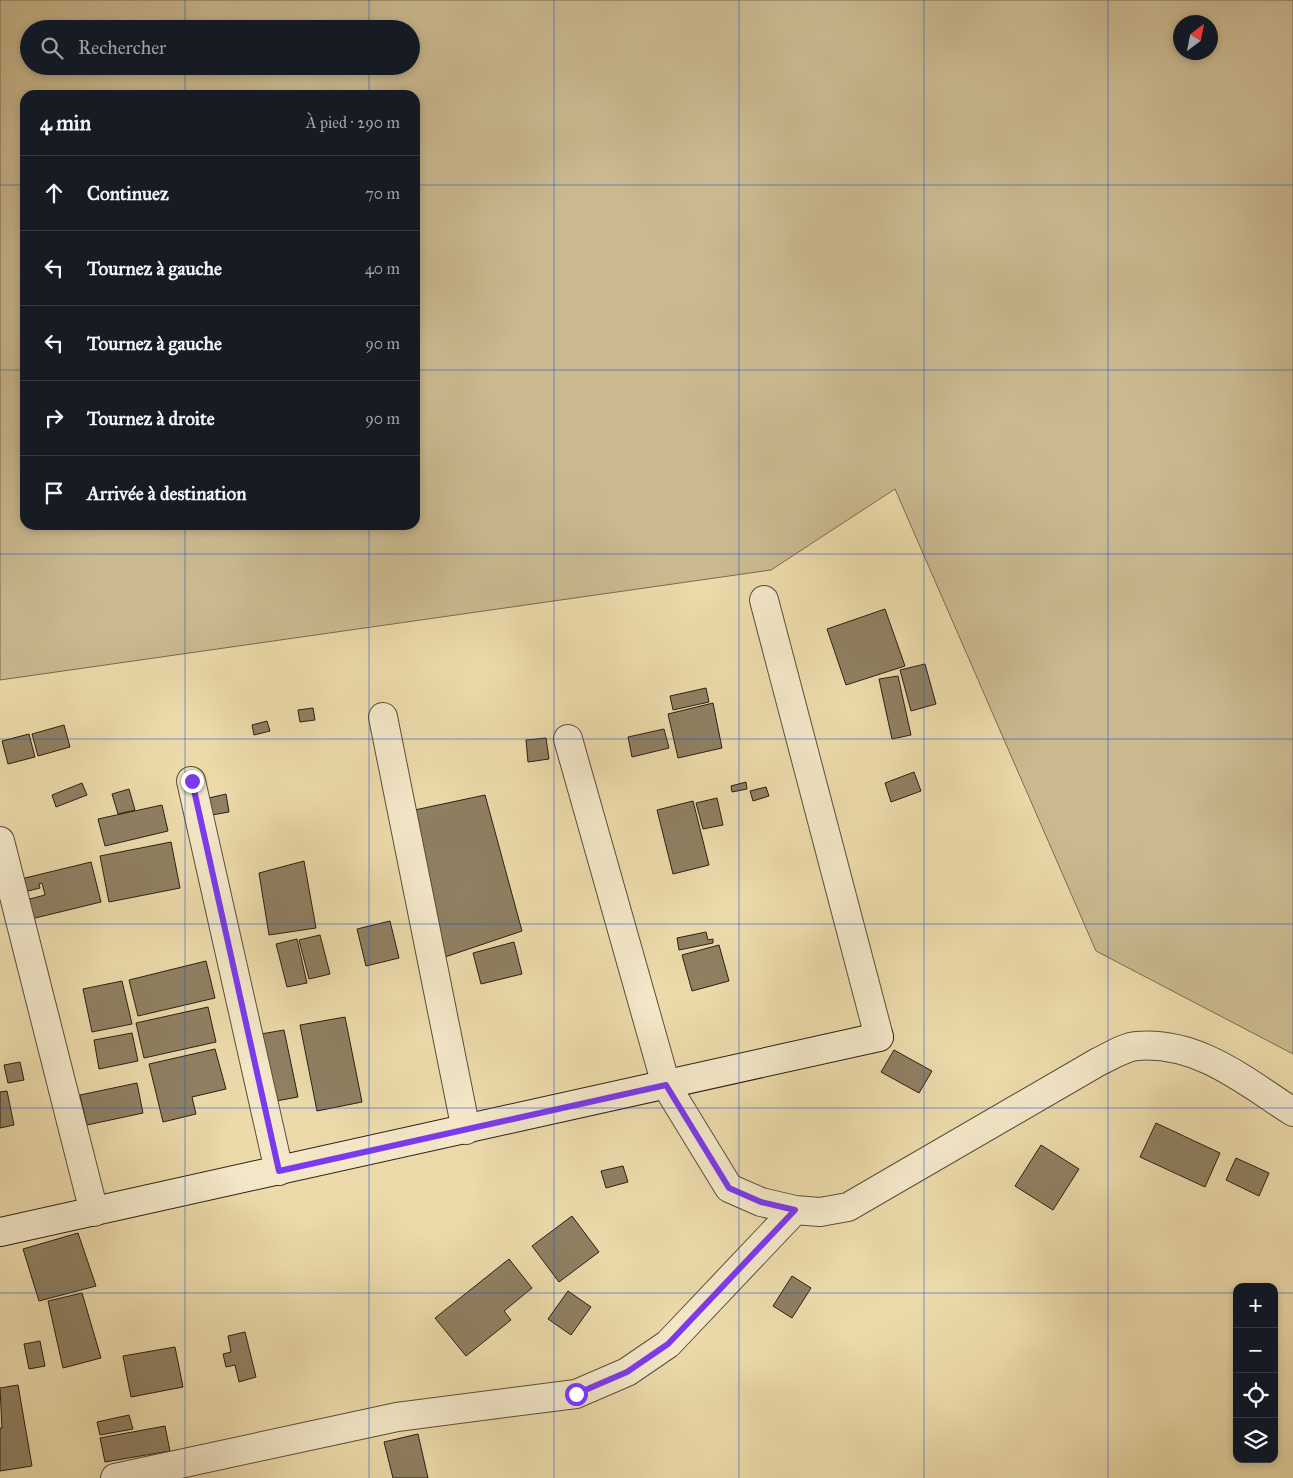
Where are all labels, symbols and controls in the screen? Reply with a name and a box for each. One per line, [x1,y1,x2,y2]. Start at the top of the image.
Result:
north arrow [1173,15,1218,60]
search box [20,20,420,75]
icon: search [38,34,66,62]
text: Rechercher [78,36,166,59]
text: 4 min [40,110,91,136]
text: À pied · 290 m [306,113,400,132]
icon: ahead [40,179,68,207]
text: Continuez [87,182,169,205]
text: 70 m [365,184,400,203]
icon: left [40,254,68,282]
text: Tournez à gauche [87,257,222,280]
text: 40 m [365,259,400,278]
icon: left [40,329,68,357]
text: Tournez à gauche [87,332,222,355]
text: 90 m [365,334,400,353]
icon: right [40,404,68,432]
text: Tournez à droite [87,407,215,430]
text: 90 m [365,409,400,428]
icon: arrive [40,479,68,507]
text: Arrivée à destination [87,482,246,505]
route end [181,770,204,793]
map controls [1233,1283,1278,1463]
button: + [1233,1283,1278,1328]
button: − [1233,1328,1278,1373]
button: locate [1233,1373,1278,1418]
route start [565,1383,588,1406]
button: layers [1233,1418,1278,1463]

